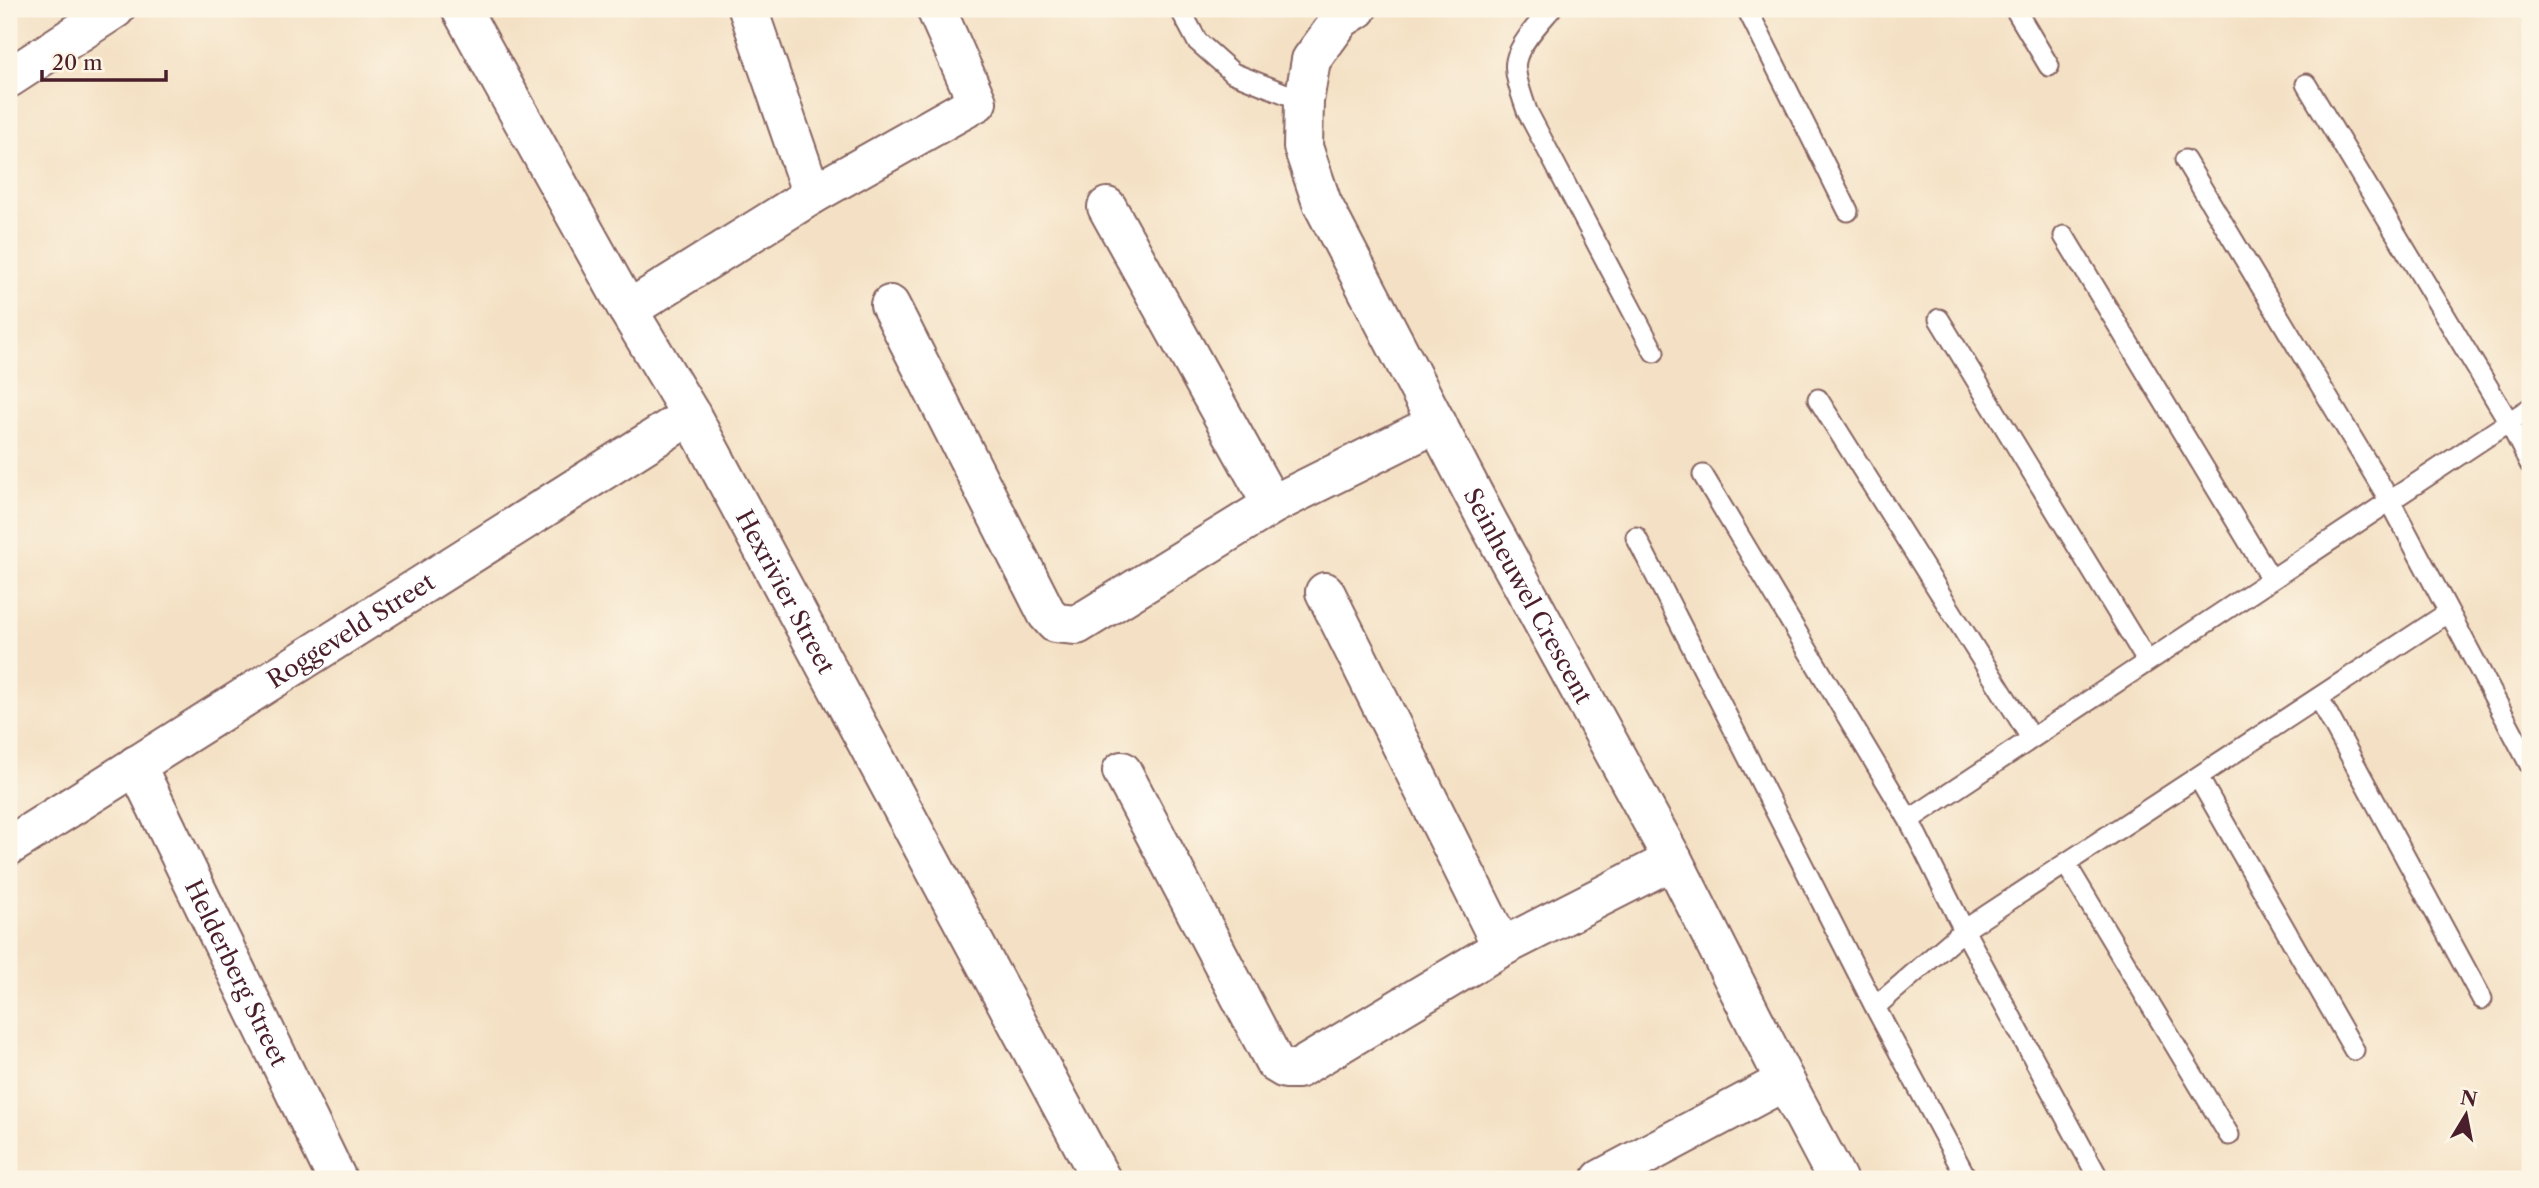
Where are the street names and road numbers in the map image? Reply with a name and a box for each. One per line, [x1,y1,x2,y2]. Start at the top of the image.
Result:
street label: Seinheuwel Crescent [1458,483,1599,709]
street label: Hexrivier Street [730,505,842,679]
street label: Roggeveld Street [262,566,440,694]
street label: Helderberg Street [179,875,295,1071]

